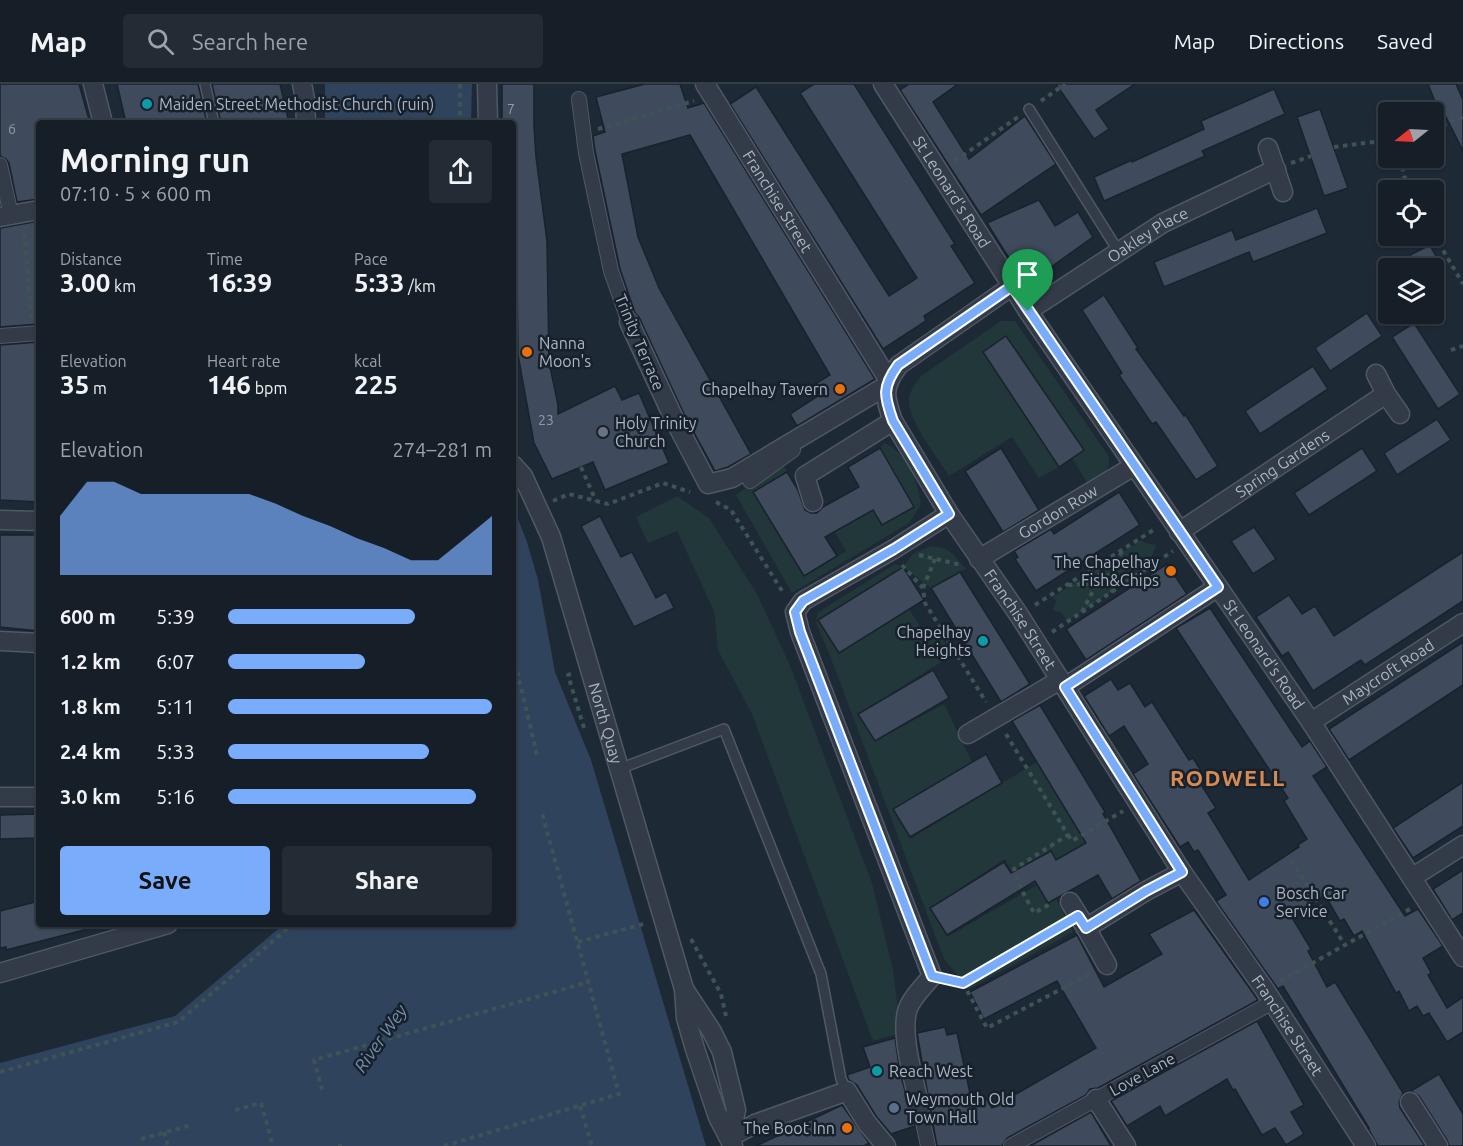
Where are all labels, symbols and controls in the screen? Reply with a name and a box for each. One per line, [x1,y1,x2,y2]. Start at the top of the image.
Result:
search box [123,14,543,68]
icon: search [144,25,177,58]
text: Map [30,26,87,57]
text: Search here [192,29,308,54]
text: Map [1174,29,1215,53]
text: Directions [1248,29,1344,53]
text: Saved [1377,29,1433,53]
place label: Maiden Street Methodist Church (ruin) [159,95,434,114]
marker: Maiden Street Methodist Church (ruin) [140,97,154,111]
house number: 7 [507,101,515,117]
north arrow [1378,102,1444,168]
map controls [1378,102,1444,324]
house number: 6 [8,121,16,137]
street label: St Leonard's Road [910,133,994,251]
button: share [429,140,492,203]
text: Morning run [60,141,250,178]
street label: Franchise Street [739,147,816,256]
button: locate [1378,180,1444,246]
text: 07:10 · 5 × 600 m [60,182,212,205]
street label: Oakley Place [1104,203,1191,266]
pin [1002,249,1053,311]
text: Distance [60,250,122,268]
text: Time [207,250,243,268]
text: Pace [354,250,388,268]
icon: arrive [1011,258,1044,291]
button: layers [1378,258,1444,324]
text: 3.00 [60,268,110,297]
text: 16:39 [207,268,272,297]
text: 5:33 [354,268,404,297]
text: km [110,277,136,295]
text: /km [404,277,436,295]
street label: Trinity Terrace [612,291,668,393]
place label: Nanna Moon's [539,334,591,370]
marker: Nanna Moon's [520,345,534,359]
text: Elevation [60,352,127,370]
text: Heart rate [207,352,281,370]
text: kcal [354,352,382,370]
text: 35 [60,370,89,399]
text: 146 [207,370,251,399]
text: 225 [354,370,398,399]
text: m [89,379,107,397]
text: bpm [251,379,287,397]
place label: Chapelhay Tavern [701,380,828,398]
marker: Chapelhay Tavern [833,382,847,396]
house number: 23 [538,412,554,428]
place label: Holy Trinity Church [615,414,697,450]
marker: Holy Trinity Church [596,425,610,439]
street label: Spring Gardens [1232,425,1333,501]
text: Elevation [60,438,143,461]
text: 274–281 m [393,438,492,461]
street label: Gordon Row [1015,481,1101,542]
place label: The Chapelhay Fish&Chips [1054,553,1159,589]
marker: The Chapelhay Fish&Chips [1164,564,1178,578]
street label: Franchise Street [981,566,1060,673]
street label: St Leonard's Road [1220,596,1308,712]
text: 600 m [60,605,116,628]
text: 5:39 [156,605,195,628]
place label: Chapelhay Heights [896,623,971,659]
marker: Chapelhay Heights [976,634,990,648]
street label: Maycroft Road [1339,635,1437,708]
text: 1.2 km [60,650,121,673]
text: 6:07 [156,650,195,673]
street label: North Quay [585,681,626,766]
text: 1.8 km [60,695,121,718]
text: 5:11 [156,695,195,718]
text: 2.4 km [60,740,121,763]
text: 5:33 [156,740,195,763]
district label: RODWELL [1170,765,1286,790]
text: 3.0 km [60,785,121,808]
text: 5:16 [156,785,195,808]
button: Save [60,846,270,915]
button: Share [282,846,492,915]
place label: Bosch Car Service [1276,884,1347,920]
marker: Bosch Car Service [1257,895,1271,909]
street label: Franchise Street [1248,971,1327,1079]
water label: River Wey [350,1000,411,1075]
street label: Love Lane [1106,1049,1178,1099]
place label: Reach West [889,1062,974,1080]
marker: Reach West [870,1064,884,1078]
place label: Weymouth Old Town Hall [906,1090,1014,1126]
marker: Weymouth Old Town Hall [887,1101,901,1115]
place label: The Boot Inn [743,1119,835,1137]
marker: The Boot Inn [840,1121,854,1135]

